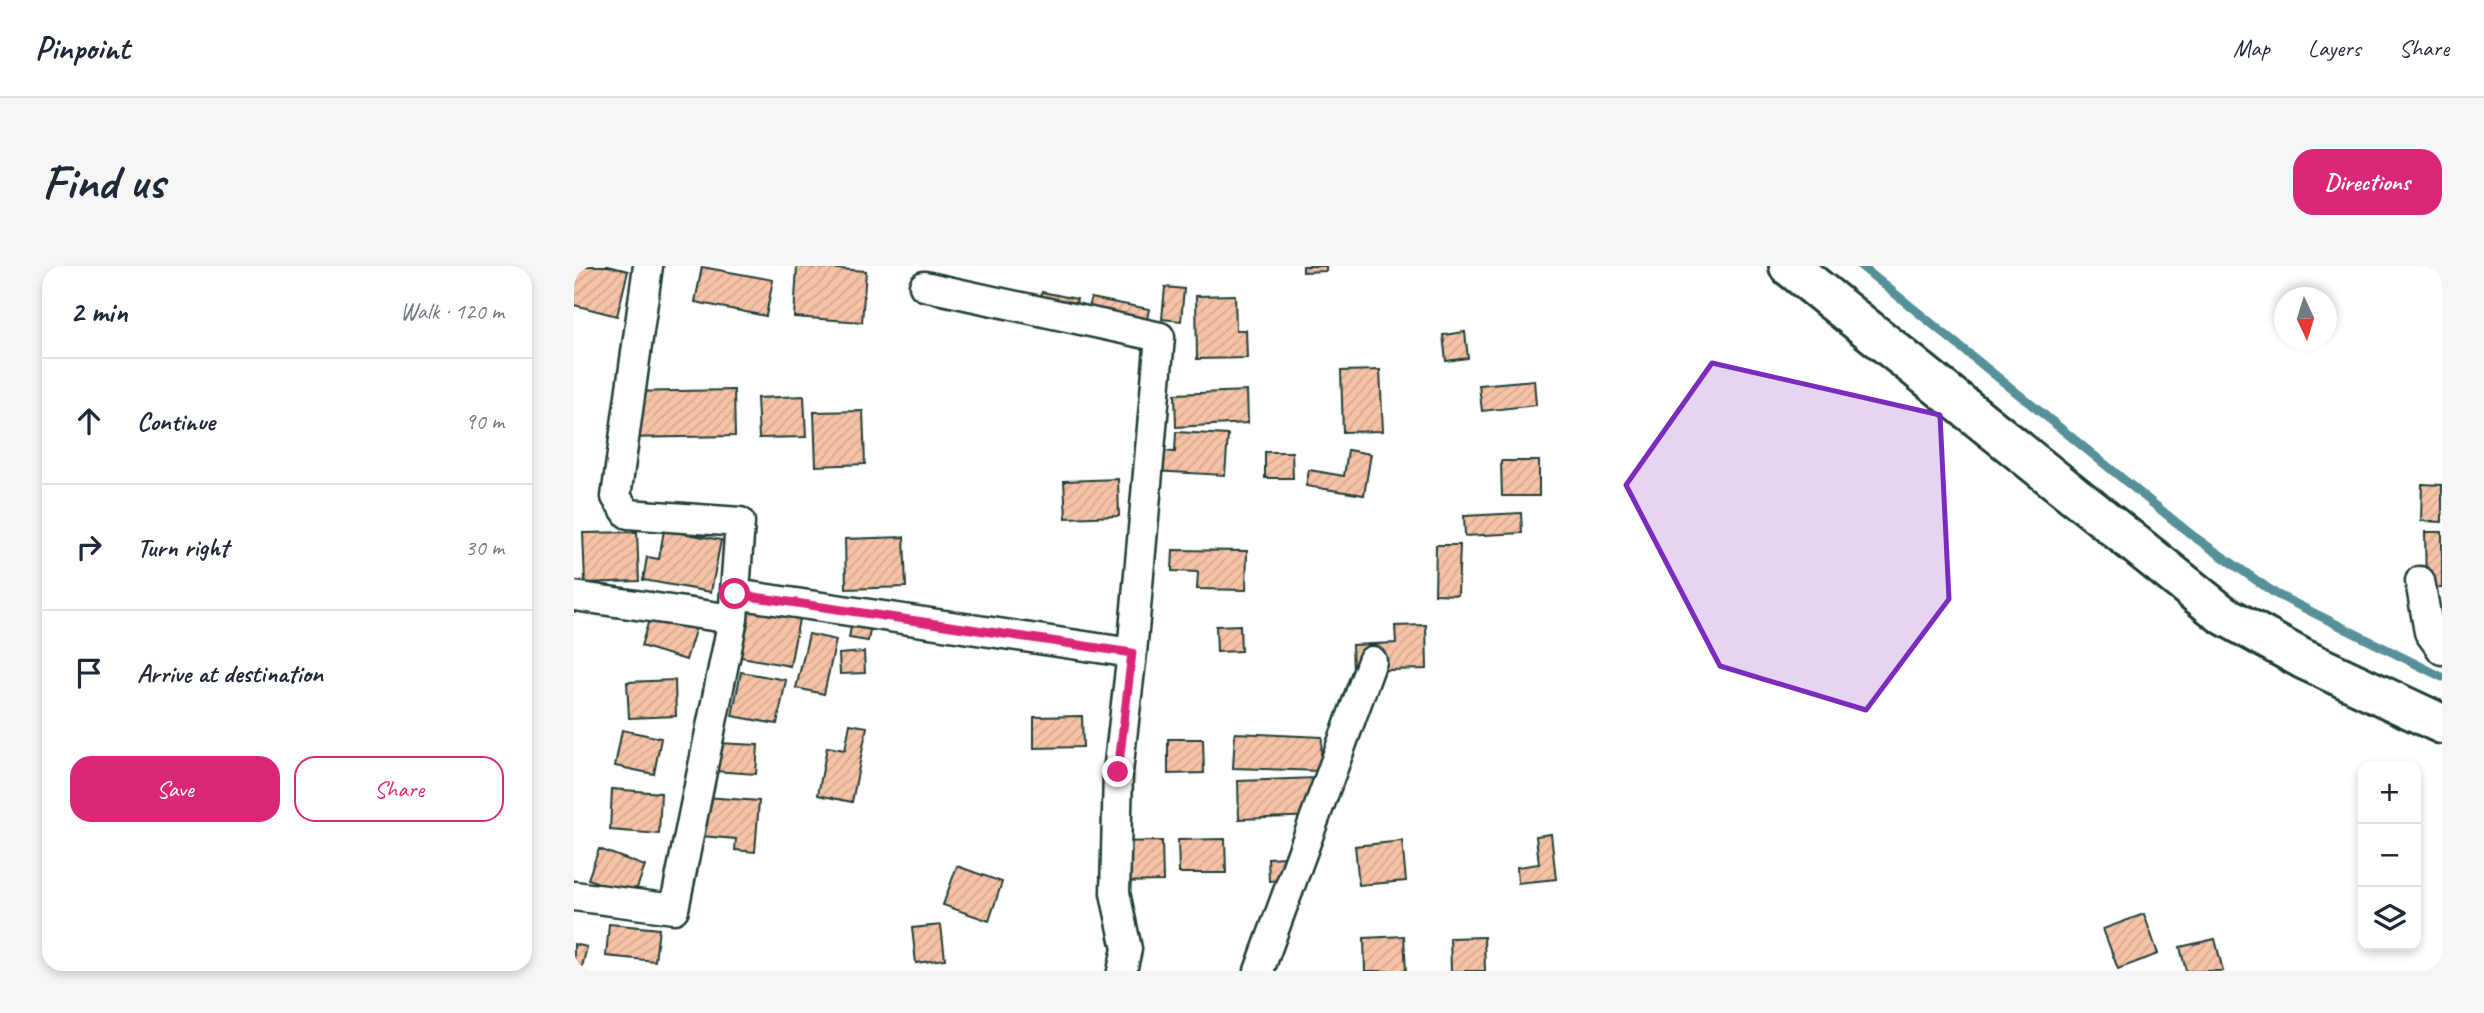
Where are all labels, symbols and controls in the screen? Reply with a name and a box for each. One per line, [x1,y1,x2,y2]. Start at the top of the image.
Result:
text: Pinpoint [35,27,129,69]
text: Map [2233,33,2270,63]
text: Layers [2308,33,2361,63]
text: Share [2399,33,2449,63]
button: Directions [2293,149,2442,215]
text: Find us [42,151,164,213]
north arrow [2274,287,2337,350]
text: 2 min [70,293,127,331]
text: Walk · 120 m [400,297,504,326]
icon: ahead [70,402,108,440]
text: Continue [137,405,215,438]
text: 90 m [465,407,504,436]
icon: right [70,528,108,566]
text: Turn right [137,531,228,564]
text: 30 m [465,533,504,562]
route start [719,578,750,609]
icon: arrive [70,654,108,692]
text: Arrive at destination [137,657,323,690]
button: Save [70,756,280,822]
button: Share [294,756,504,822]
route end [1102,756,1133,787]
map controls [2358,761,2421,950]
button: + [2358,761,2421,824]
button: − [2358,824,2421,887]
button: layers [2358,887,2421,950]

